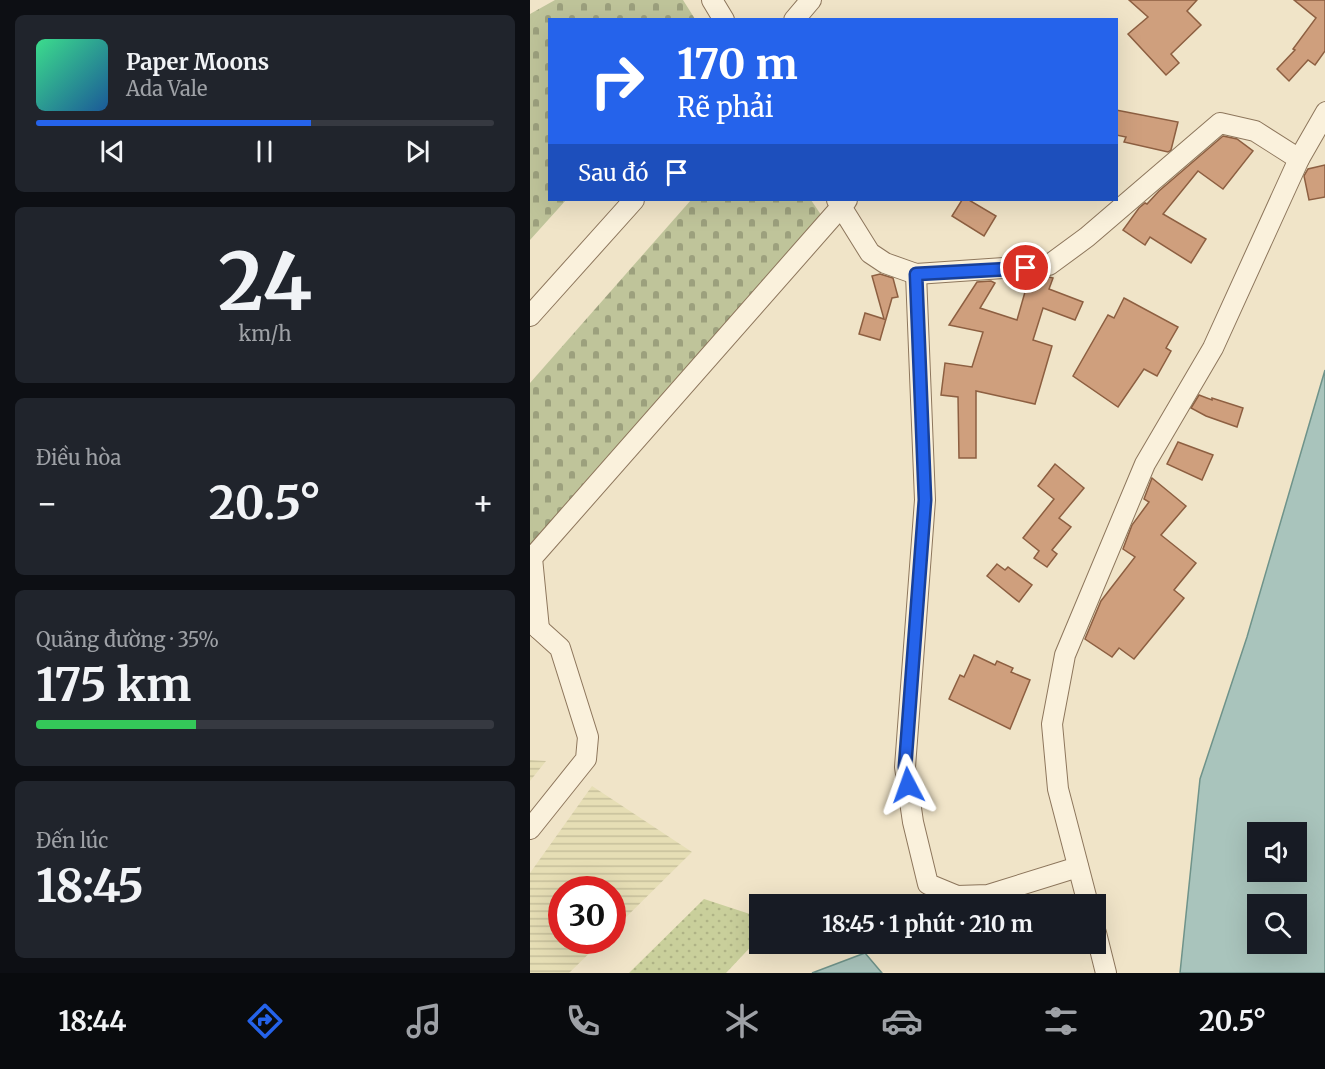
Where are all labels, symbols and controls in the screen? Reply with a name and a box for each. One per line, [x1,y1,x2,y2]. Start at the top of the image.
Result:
text: 170 m [677,38,798,90]
icon: right [578,42,656,120]
text: Paper Moons [126,48,269,76]
text: Ada Vale [126,76,207,101]
text: Rẽ phải [677,90,774,124]
icon: previous [96,135,129,168]
icon: pause [248,135,281,168]
icon: next [401,135,434,168]
icon: arrive [660,156,693,189]
text: Sau đó [578,159,648,187]
text: 24 [218,233,312,331]
pin [1000,242,1051,293]
icon: arrive [1009,251,1042,284]
text: km/h [239,321,291,346]
text: Điều hòa [36,445,121,470]
text: 20.5° [209,475,321,531]
text: − [36,483,58,524]
text: + [472,483,494,524]
text: Quãng đường · 35% [36,627,219,652]
text: 175 km [36,657,191,713]
position arrow [876,753,940,817]
map controls [1247,822,1307,954]
button: sound [1247,822,1307,882]
text: Đến lúc [36,828,108,853]
text: 18:45 [36,858,144,914]
speed limit sign: 30 [548,876,626,954]
button: search [1247,894,1307,954]
text: 18:45 · 1 phút · 210 m [822,910,1033,938]
icon: directions [244,1000,286,1042]
icon: music [403,1000,445,1042]
icon: phone [562,1000,604,1042]
icon: climate [721,1000,763,1042]
icon: car [881,1000,923,1042]
icon: filters [1040,1000,1082,1042]
text: 18:44 [59,1004,127,1038]
text: 20.5° [1199,1004,1266,1038]

